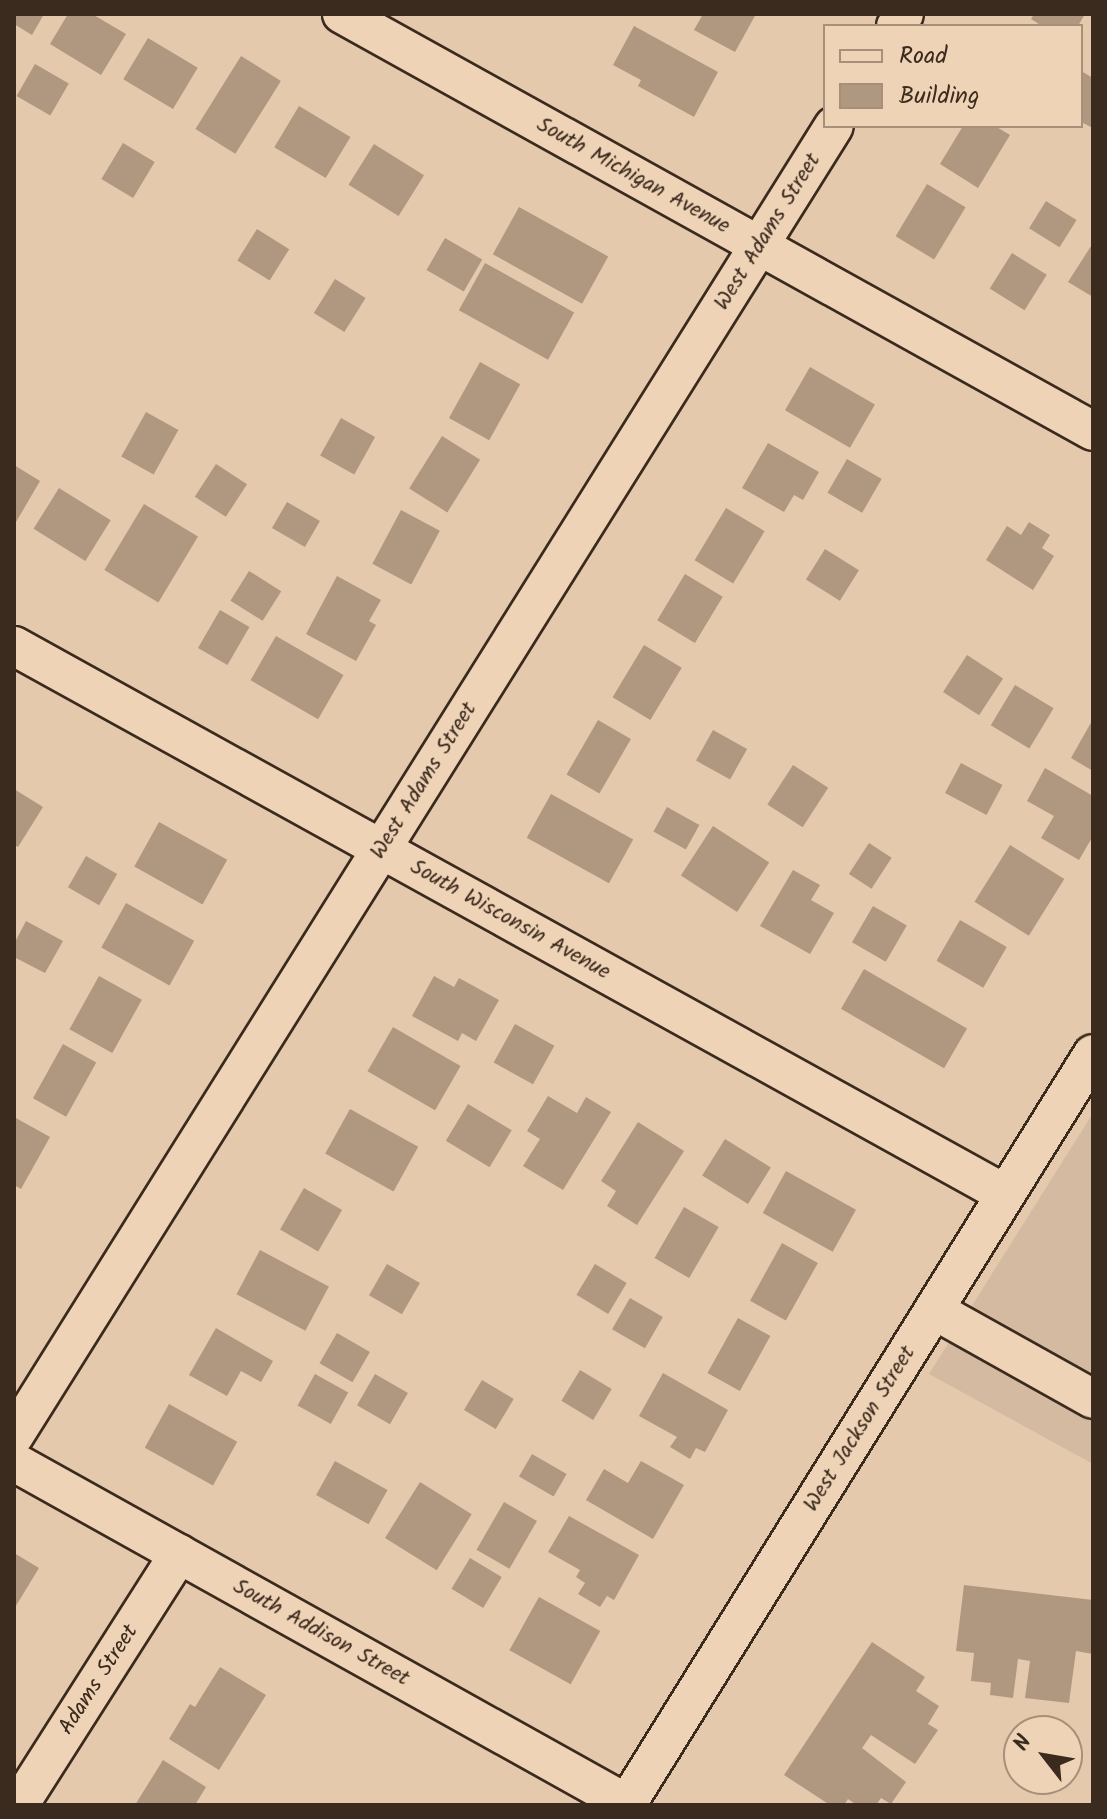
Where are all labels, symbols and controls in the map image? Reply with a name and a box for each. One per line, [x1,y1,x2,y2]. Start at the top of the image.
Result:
legend [823,24,1083,128]
text: Road [899,37,947,76]
text: Building [899,77,979,116]
street label: South Michigan Avenue [532,112,734,240]
street label: West Adams Street [709,149,827,315]
street label: West Adams Street [365,698,483,864]
street label: South Wisconsin Avenue [405,854,615,986]
street label: West Jackson Street [798,1341,922,1517]
street label: South Addison Street [228,1574,414,1692]
street label: Adams Street [54,1620,144,1740]
north arrow [1003,1715,1083,1795]
text: N [1005,1728,1042,1758]

